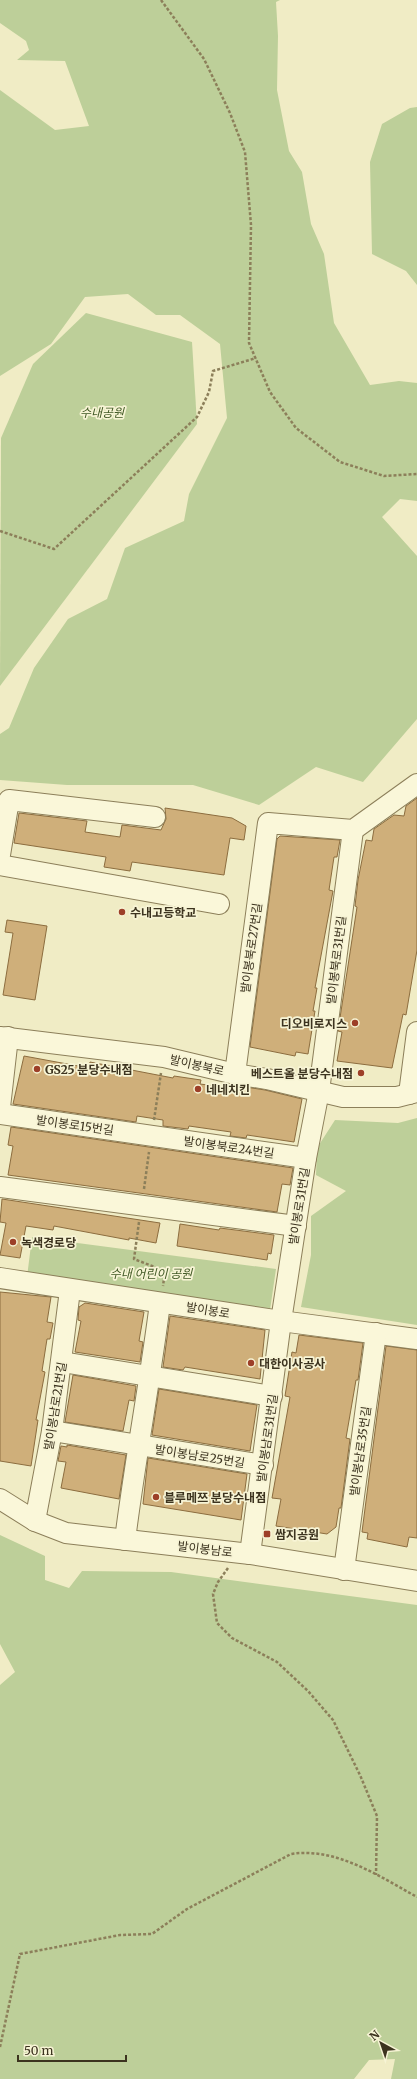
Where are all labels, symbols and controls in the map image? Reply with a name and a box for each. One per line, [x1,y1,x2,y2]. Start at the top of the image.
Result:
park label: 수내공원 [80,405,125,420]
street label: 발이봉북로27번길 [237,902,265,994]
place label: 수내고등학교 [130,905,196,920]
marker: 수내고등학교 [117,907,127,917]
street label: 발이봉북로31번길 [323,915,349,1005]
place label: 디오비로지스 [281,1016,347,1031]
marker: 디오비로지스 [350,1018,360,1028]
street label: 발이봉북로 [168,1051,226,1079]
place label: GS25 분당수내점 [45,1062,133,1077]
marker: GS25 분당수내점 [32,1064,42,1074]
place label: 베스트올 분당수내점 [251,1066,353,1081]
marker: 베스트올 분당수내점 [356,1068,366,1078]
place label: 네네치킨 [206,1082,250,1097]
marker: 네네치킨 [193,1084,203,1094]
street label: 발이봉로15번길 [35,1112,115,1138]
street label: 발이봉북로24번길 [183,1133,275,1161]
street label: 발이봉로31번길 [285,1166,313,1246]
place label: 녹색경로당 [21,1235,76,1250]
marker: 녹색경로당 [8,1237,18,1247]
park label: 수내 어린이 공원 [110,1266,193,1281]
street label: 발이봉로 [185,1299,231,1321]
place label: 대한이사공사 [259,1356,325,1371]
marker: 대한이사공사 [246,1358,256,1368]
street label: 발이봉남로21번길 [41,1361,69,1451]
street label: 발이봉남로31번길 [253,1393,281,1483]
street label: 발이봉남로35번길 [346,1405,374,1497]
street label: 발이봉남로25번길 [154,1441,246,1471]
place label: 블루메쯔 분당수내점 [164,1490,266,1505]
marker: 블루메쯔 분당수내점 [151,1492,161,1502]
place label: 쌈지공원 [275,1527,319,1542]
marker: 쌈지공원 [262,1529,272,1539]
street label: 발이봉남로 [177,1538,233,1560]
north arrow [361,2023,401,2063]
text: N [367,2027,383,2043]
scale bar [18,2037,126,2063]
text: 50 m [24,2043,53,2058]

